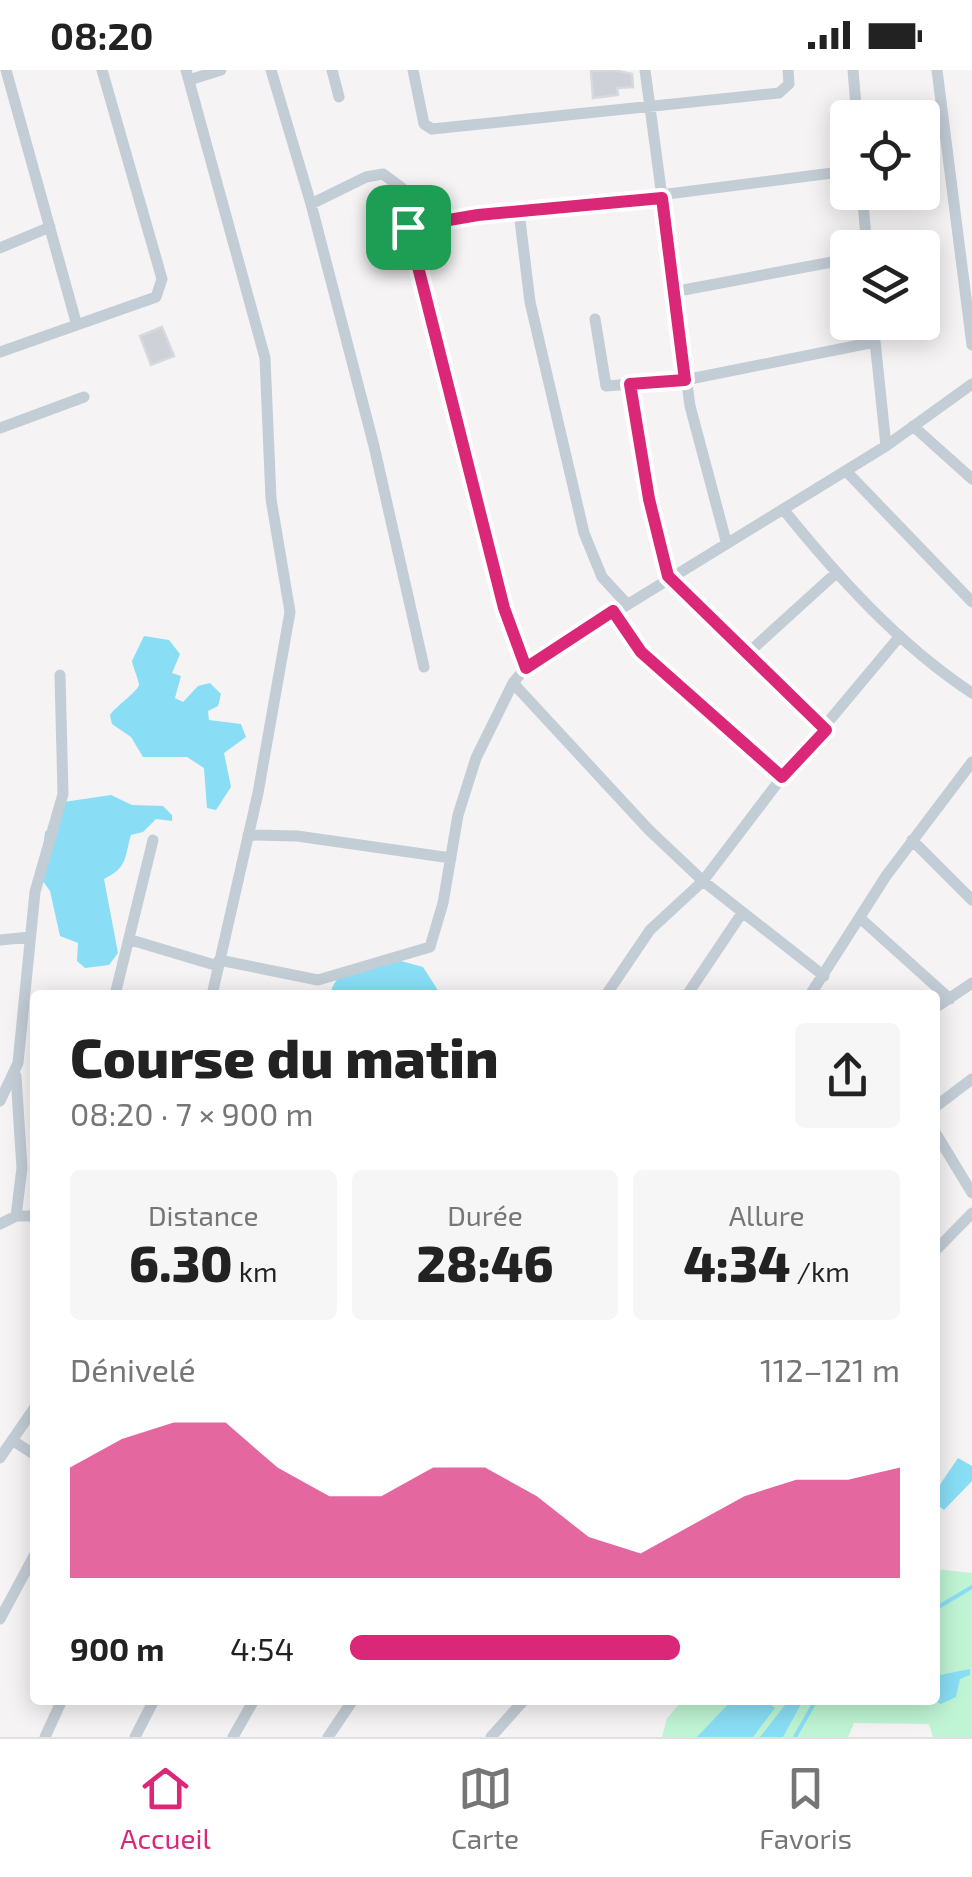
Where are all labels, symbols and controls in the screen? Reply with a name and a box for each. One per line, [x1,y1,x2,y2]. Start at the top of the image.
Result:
text: 08:20 [50,12,153,58]
map controls [830,100,940,340]
button: locate [830,100,940,210]
pin [366,185,451,270]
icon: arrive [381,200,436,255]
button: layers [830,230,940,340]
text: Course du matin [70,1023,499,1089]
button: share [795,1023,900,1128]
text: 08:20 · 7 × 900 m [70,1094,314,1132]
text: Distance [148,1198,259,1232]
text: Durée [447,1198,523,1232]
text: Allure [729,1198,805,1232]
text: 6.30 [129,1232,233,1292]
text: 28:46 [416,1232,553,1292]
text: 4:34 [683,1232,790,1292]
text: km [233,1254,278,1288]
text: /km [790,1254,850,1288]
text: Dénivelé [70,1350,196,1388]
text: 112–121 m [760,1350,900,1388]
text: 900 m [70,1629,164,1667]
text: 4:54 [230,1629,294,1667]
tab: Accueil [120,1761,211,1855]
tab: Carte [451,1761,519,1855]
tab: Favoris [759,1761,852,1855]

